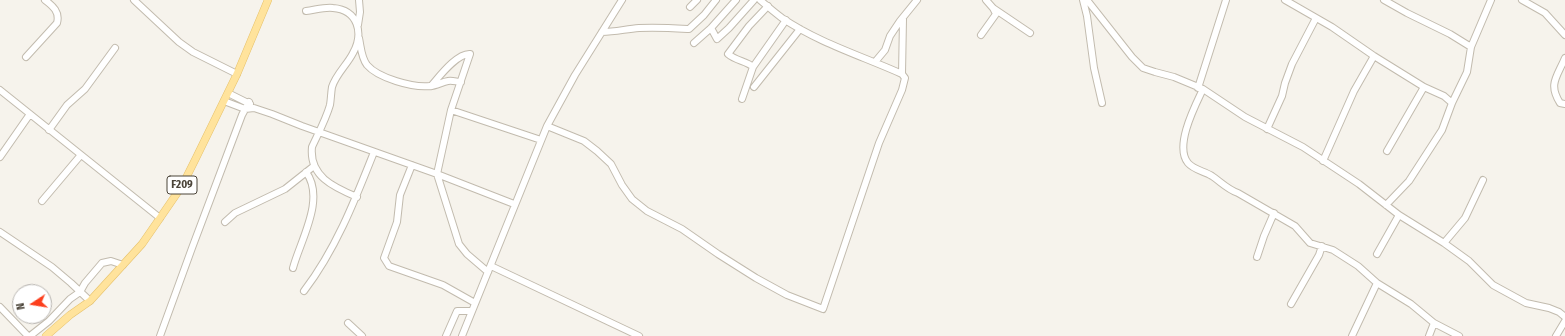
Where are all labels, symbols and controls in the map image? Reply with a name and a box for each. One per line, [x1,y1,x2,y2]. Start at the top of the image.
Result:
road number: F209 [167,176,197,194]
north arrow [12,284,52,324]
text: N [14,302,28,311]

